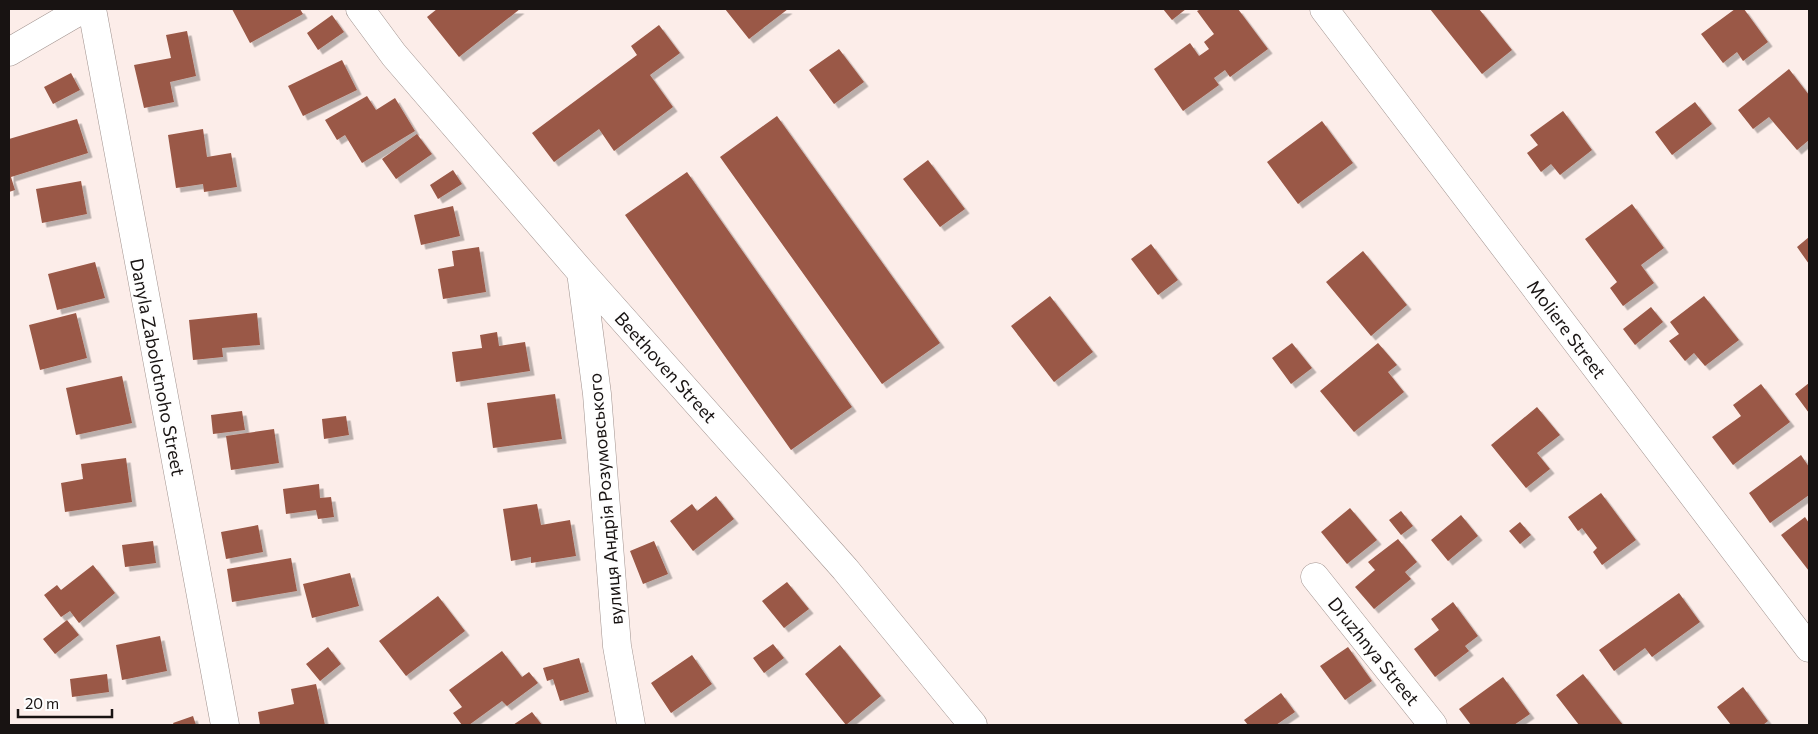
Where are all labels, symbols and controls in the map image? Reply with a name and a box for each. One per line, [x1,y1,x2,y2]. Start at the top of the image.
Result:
street label: Danyla Zabolotnoho Street [126,256,190,478]
street label: Moliere Street [1523,276,1611,382]
street label: Beethoven Street [610,307,722,427]
street label: вулиця Андрія Розумовського [583,372,627,626]
street label: Druzhnya Street [1324,592,1424,710]
scale bar [18,686,111,718]
text: 20 m [25,694,59,712]

